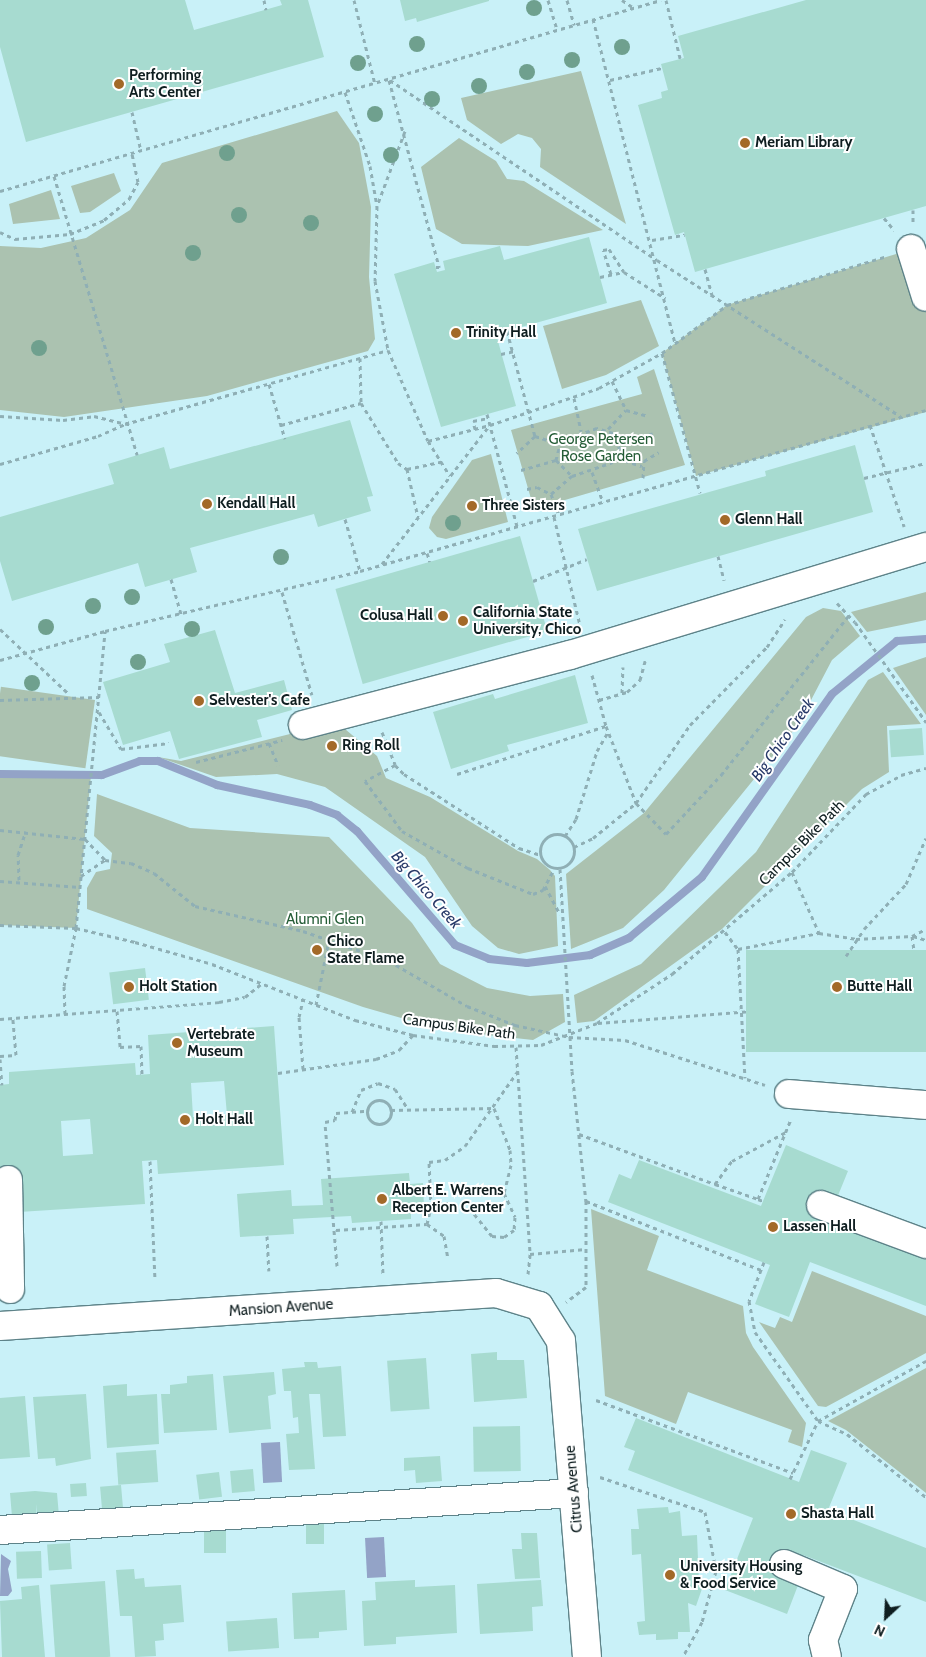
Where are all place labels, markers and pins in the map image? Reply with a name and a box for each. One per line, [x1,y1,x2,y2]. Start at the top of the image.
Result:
place label: Performing Arts Center [129,66,201,101]
marker: Performing Arts Center [113,78,125,90]
place label: Meriam Library [755,134,852,152]
marker: Meriam Library [739,137,751,149]
place label: Trinity Hall [466,324,536,342]
marker: Trinity Hall [450,327,462,339]
place label: Kendall Hall [217,495,295,513]
place label: Three Sisters [482,497,565,515]
marker: Kendall Hall [201,498,213,510]
marker: Three Sisters [466,500,478,512]
place label: Glenn Hall [735,511,803,529]
marker: Glenn Hall [719,514,731,526]
place label: California State University, Chico [473,603,581,638]
place label: Colusa Hall [360,607,433,625]
marker: Colusa Hall [437,610,449,622]
marker: California State University, Chico [457,615,469,627]
place label: Selvester's Cafe [209,692,310,710]
marker: Selvester's Cafe [193,695,205,707]
place label: Ring Roll [342,737,400,755]
marker: Ring Roll [326,740,338,752]
place label: Chico State Flame [327,932,404,967]
marker: Chico State Flame [311,944,323,956]
place label: Holt Station [139,978,217,996]
place label: Butte Hall [847,978,912,996]
marker: Holt Station [123,981,135,993]
marker: Butte Hall [831,981,843,993]
place label: Vertebrate Museum [187,1025,255,1060]
marker: Vertebrate Museum [171,1037,183,1049]
place label: Holt Hall [195,1111,253,1129]
marker: Holt Hall [179,1114,191,1126]
place label: Albert E. Warrens Reception Center [392,1181,504,1216]
marker: Albert E. Warrens Reception Center [376,1193,388,1205]
place label: Lassen Hall [783,1218,856,1236]
marker: Lassen Hall [767,1221,779,1233]
place label: Shasta Hall [801,1505,874,1523]
marker: Shasta Hall [785,1508,797,1520]
place label: University Housing & Food Service [680,1557,802,1592]
marker: University Housing & Food Service [664,1569,676,1581]

